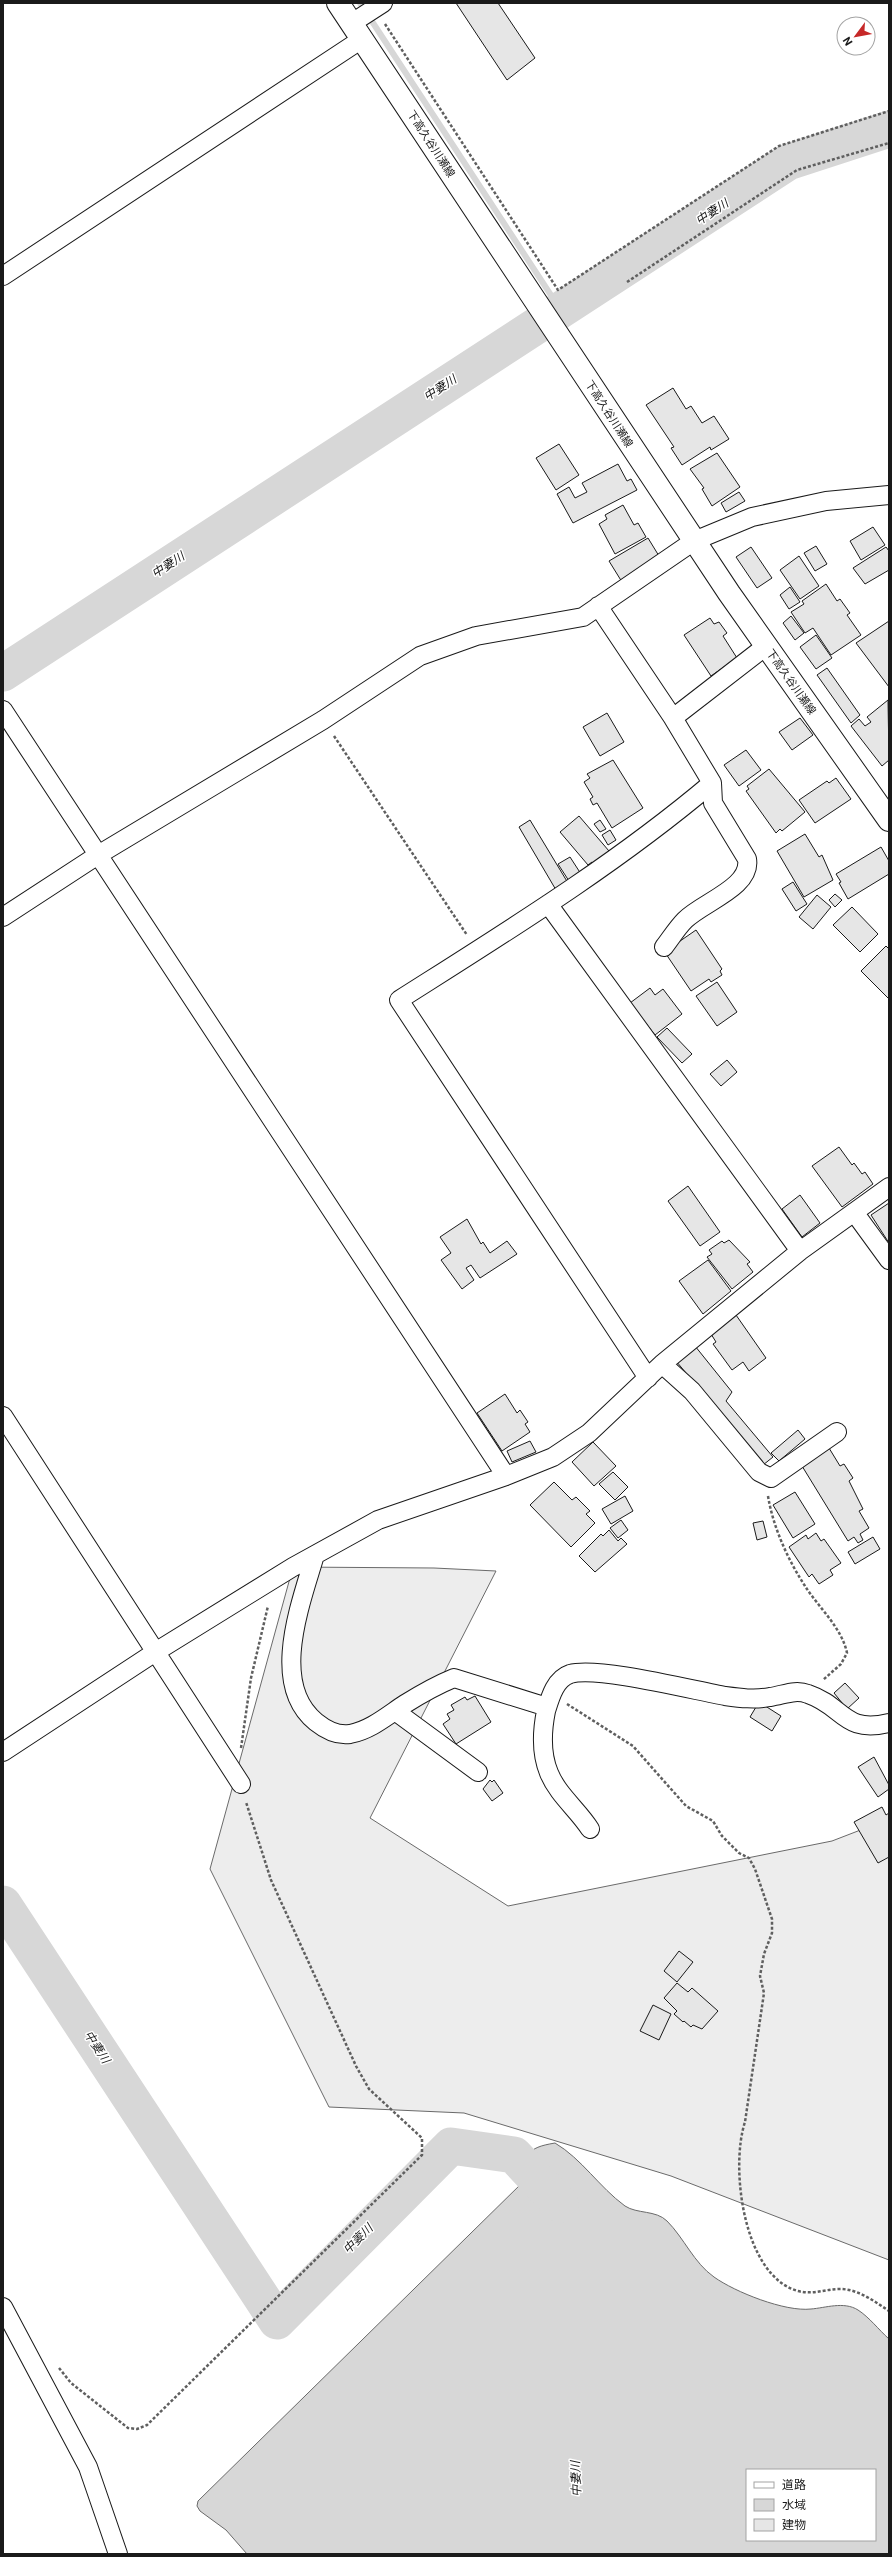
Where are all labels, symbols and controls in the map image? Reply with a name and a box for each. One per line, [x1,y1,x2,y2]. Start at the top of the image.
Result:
north arrow [836,16,876,56]
text: N [840,34,856,48]
street label: 下高久谷川瀬線 [405,108,457,180]
water label: 中妻川 [693,195,733,228]
water label: 中妻川 [421,371,461,404]
street label: 下高久谷川瀬線 [583,378,635,450]
water label: 中妻川 [149,548,189,581]
street label: 下高久谷川瀬線 [764,647,818,717]
water label: 中妻川 [81,2028,114,2068]
water label: 中妻川 [340,2220,377,2257]
water label: 中妻川 [568,2459,584,2497]
legend [746,2469,876,2541]
text: 道路 [782,2478,806,2492]
text: 水域 [782,2498,806,2512]
text: 建物 [782,2518,806,2532]

